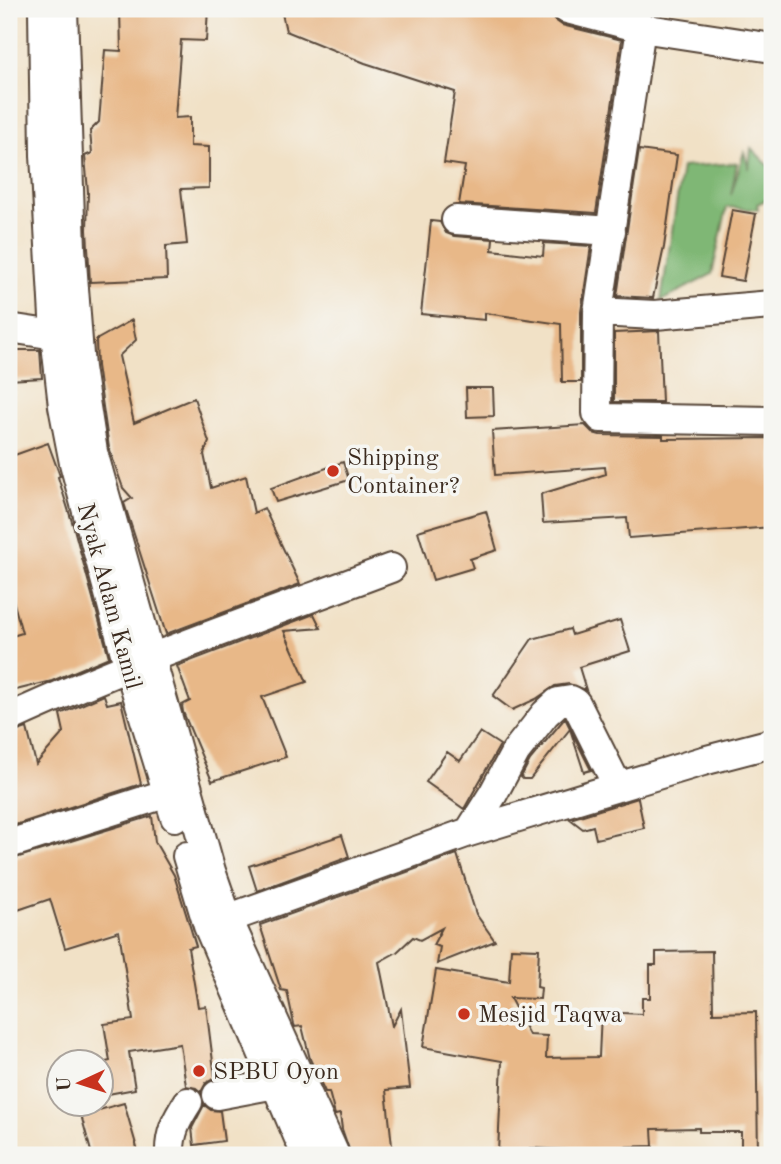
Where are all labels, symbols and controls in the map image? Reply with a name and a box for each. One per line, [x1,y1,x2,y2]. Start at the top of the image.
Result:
place label: Shipping Container? [347,447,460,499]
marker: Shipping Container? [325,463,341,479]
street label: Nyak Adam Kamil [72,501,145,692]
place label: Mesjid Taqwa [478,1004,623,1028]
marker: Mesjid Taqwa [456,1006,472,1022]
north arrow [46,1048,116,1118]
place label: SPBU Oyon [213,1061,339,1085]
marker: SPBU Oyon [191,1063,207,1079]
text: U [56,1076,76,1092]

